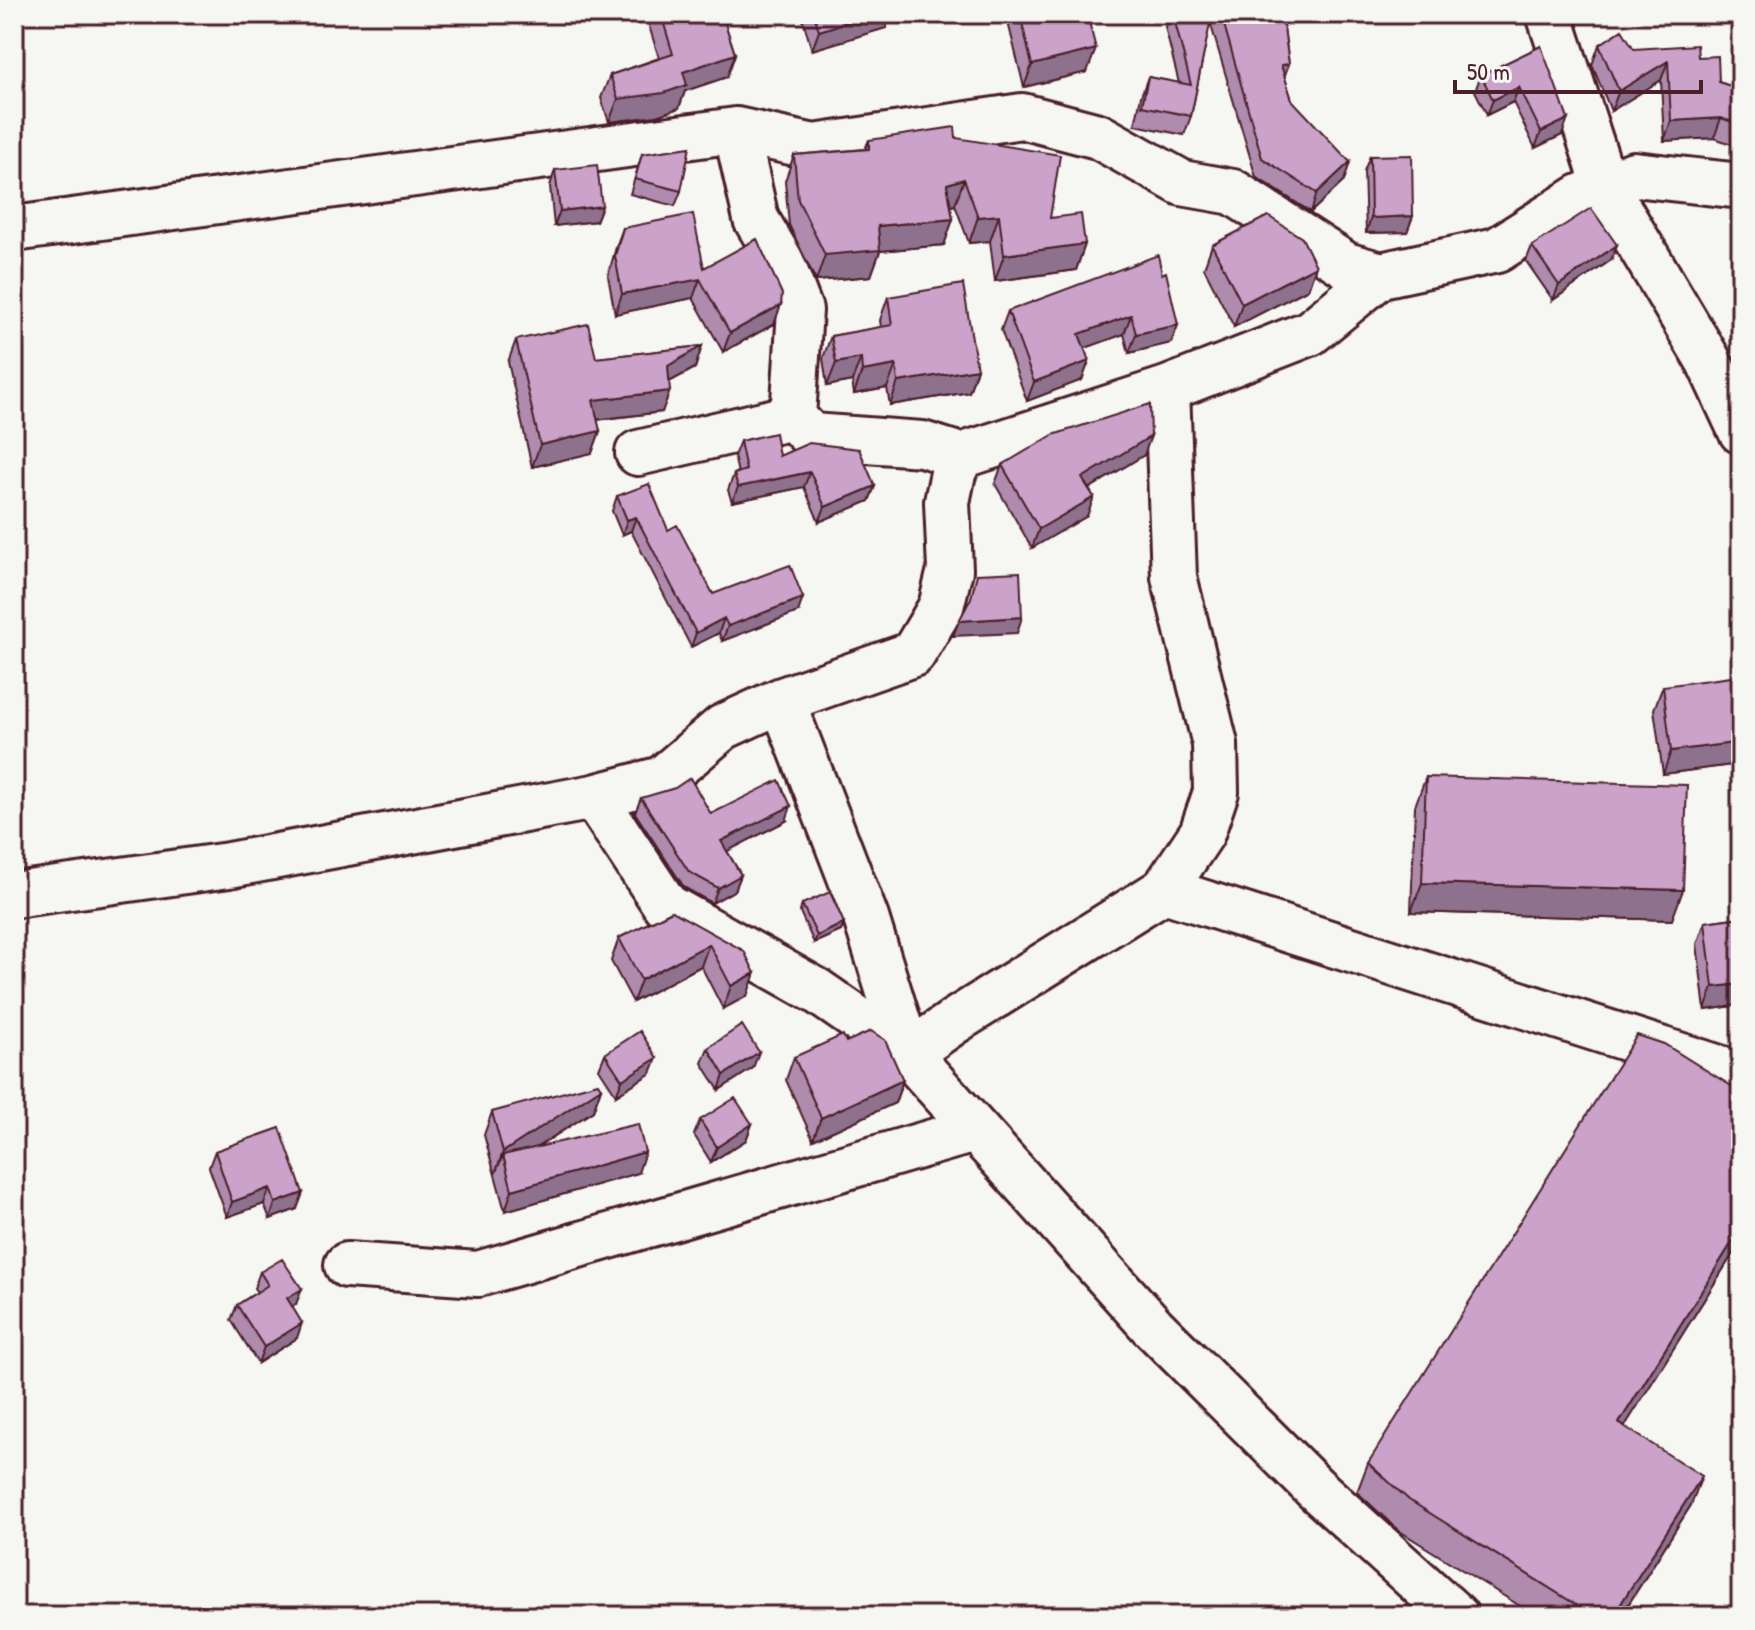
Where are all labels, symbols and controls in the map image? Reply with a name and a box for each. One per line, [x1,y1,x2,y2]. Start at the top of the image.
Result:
scale bar [1455,44,1701,94]
text: 50 m [1467,55,1510,87]

